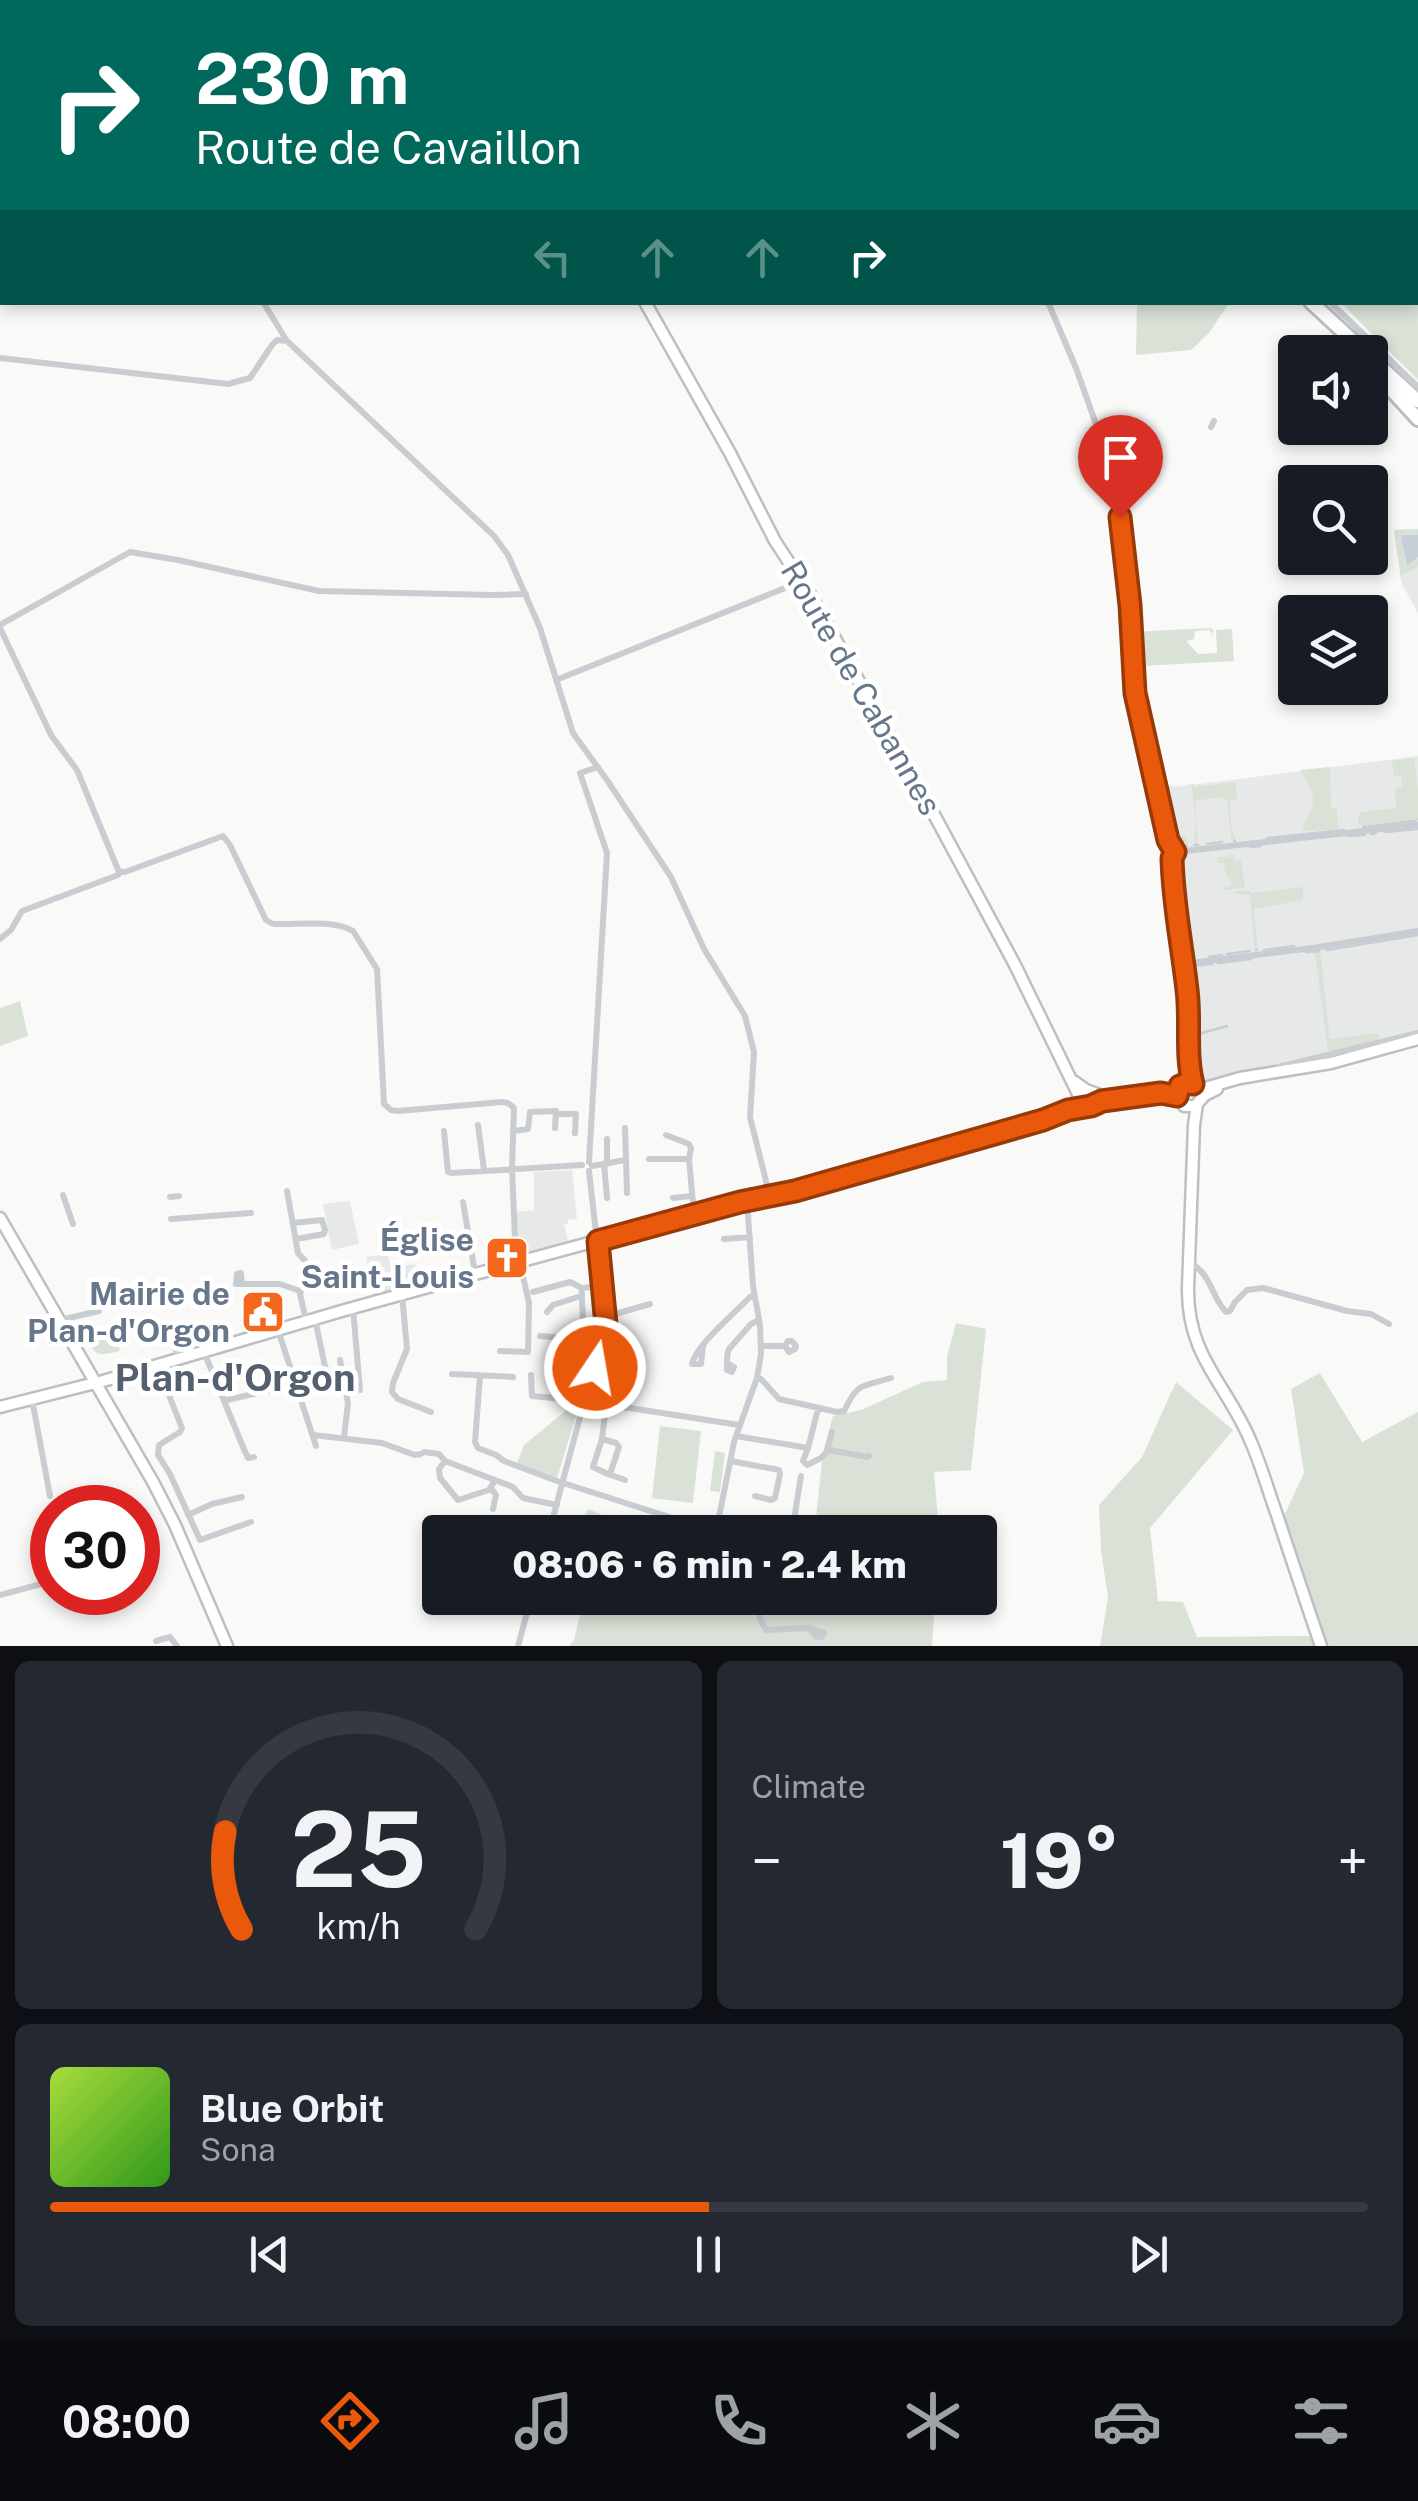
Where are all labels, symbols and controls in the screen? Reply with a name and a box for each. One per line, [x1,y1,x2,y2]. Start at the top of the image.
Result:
text: 230 m [195,37,409,120]
icon: right [30,40,160,170]
text: Route de Cavaillon [195,121,582,174]
icon: left [525,230,580,285]
icon: ahead [630,230,685,285]
icon: ahead [735,230,790,285]
icon: right [840,230,895,285]
map controls [1278,335,1388,705]
button: sound [1278,335,1388,445]
pin [1078,415,1163,518]
icon: arrive [1093,430,1148,485]
button: search [1278,465,1388,575]
street label: Route de Cabannes [774,554,949,821]
button: layers [1278,595,1388,705]
place label: Église Saint-Louis [301,1221,474,1295]
church icon: Église Saint-Louis [484,1235,530,1281]
place label: Mairie de Plan-d'Orgon [27,1275,230,1349]
public building icon: Mairie de Plan-d'Orgon [240,1289,286,1335]
position arrow [543,1316,647,1420]
district label: Plan-d'Orgon [115,1355,355,1400]
speed limit sign: 30 [30,1485,160,1615]
text: 08:06 · 6 min · 2.4 km [512,1542,907,1587]
text: Climate [752,1768,866,1805]
text: 25 [290,1788,426,1910]
text: 19° [1000,1817,1119,1905]
text: − [752,1829,782,1893]
text: + [1338,1829,1368,1893]
text: km/h [316,1905,400,1947]
text: Blue Orbit [200,2086,384,2131]
text: Sona [200,2131,276,2168]
icon: previous [242,2227,297,2282]
icon: pause [681,2227,736,2282]
icon: next [1121,2227,1176,2282]
icon: directions [315,2386,385,2456]
icon: music [509,2386,579,2456]
icon: phone [704,2386,774,2456]
icon: climate [898,2386,968,2456]
icon: car [1092,2386,1162,2456]
icon: filters [1286,2386,1356,2456]
text: 08:00 [62,2395,191,2448]

